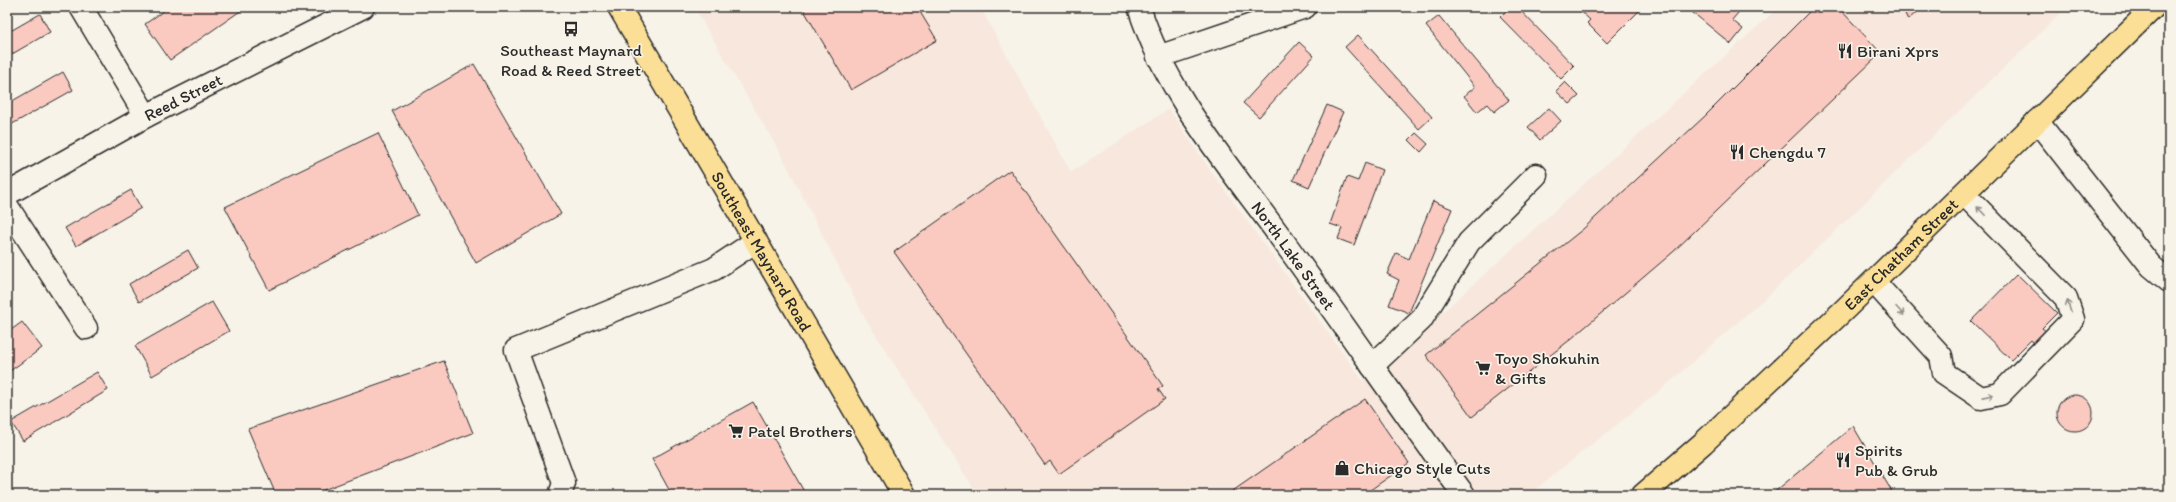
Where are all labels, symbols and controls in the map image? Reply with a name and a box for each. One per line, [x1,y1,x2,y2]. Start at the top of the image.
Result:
bus stop icon: Southeast Maynard Road & Reed Street [562,20,580,38]
place label: Southeast Maynard Road & Reed Street [500,40,642,80]
place label: Birani Xprs [1857,41,1939,61]
restaurant icon: Birani Xprs [1836,42,1854,60]
street label: Reed Street [141,69,226,125]
place label: Chengdu 7 [1749,142,1826,162]
restaurant icon: Chengdu 7 [1728,143,1746,161]
street label: Southeast Maynard Road [707,168,817,336]
street label: East Chatham Street [1840,194,1962,314]
street label: North Lake Street [1247,197,1339,314]
one-way arrow [1976,206,1986,216]
one-way arrow [2065,300,2072,313]
one-way arrow [1895,305,1904,316]
place label: Toyo Shokuhin & Gifts [1495,348,1600,388]
supermarket icon: Toyo Shokuhin & Gifts [1474,359,1492,377]
one-way arrow [1981,392,1994,400]
place label: Patel Brothers [748,421,853,441]
supermarket icon: Patel Brothers [727,422,745,440]
place label: Spirits Pub & Grub [1855,440,1938,480]
restaurant icon: Spirits Pub & Grub [1834,451,1852,469]
place label: Chicago Style Cuts [1354,458,1491,478]
shop icon: Chicago Style Cuts [1333,459,1351,477]

